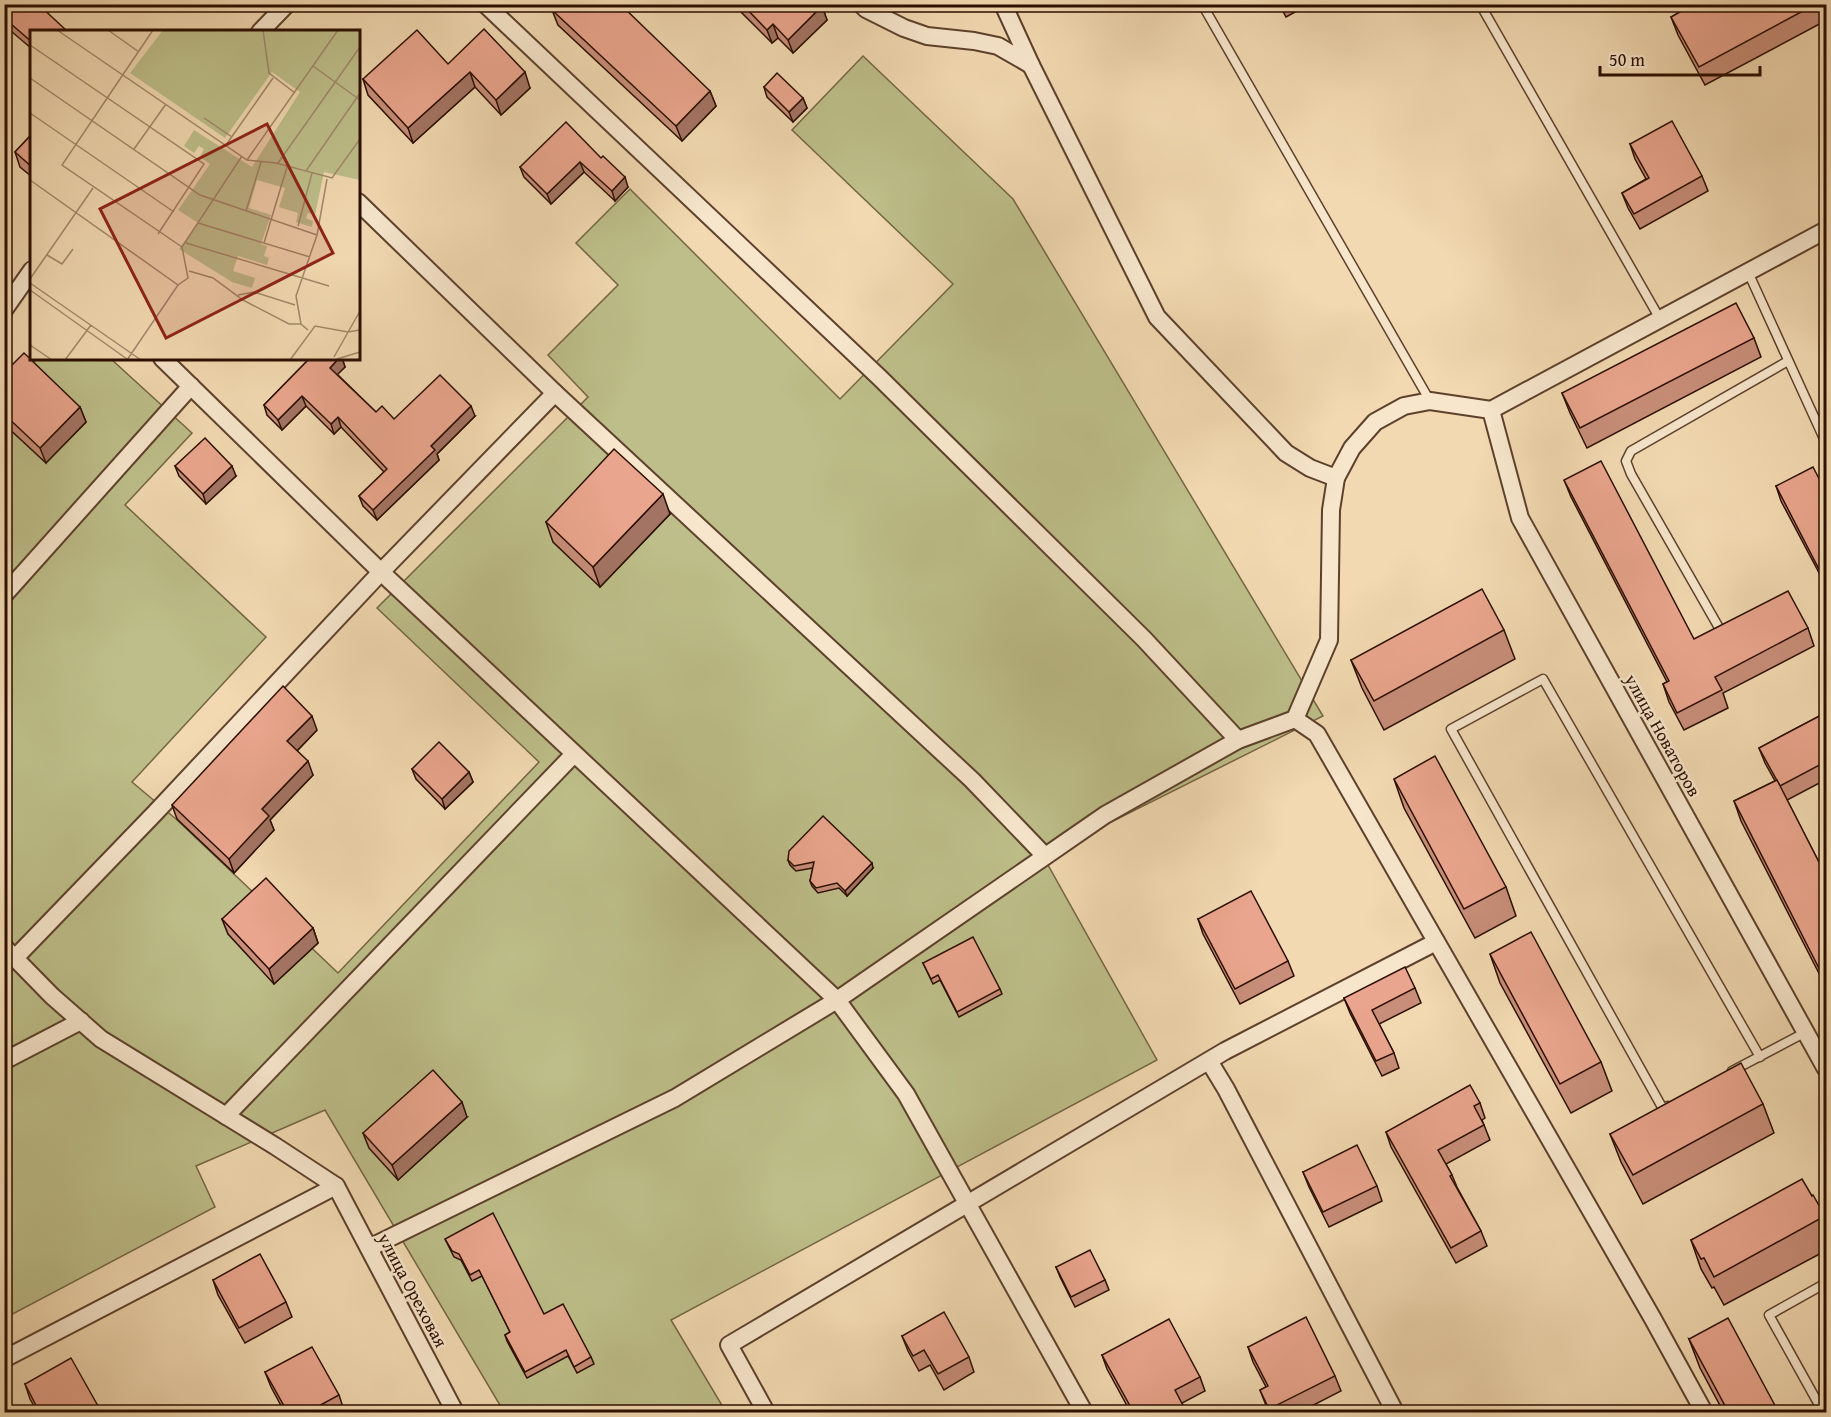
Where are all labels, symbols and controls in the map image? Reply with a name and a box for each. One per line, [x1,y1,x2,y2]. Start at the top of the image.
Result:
inset map [30,30,360,360]
scale bar [1600,39,1760,77]
text: 50 m [1609,46,1645,73]
street label: улица Новаторов [1618,668,1708,801]
street label: улица Ореховая [371,1227,455,1352]

